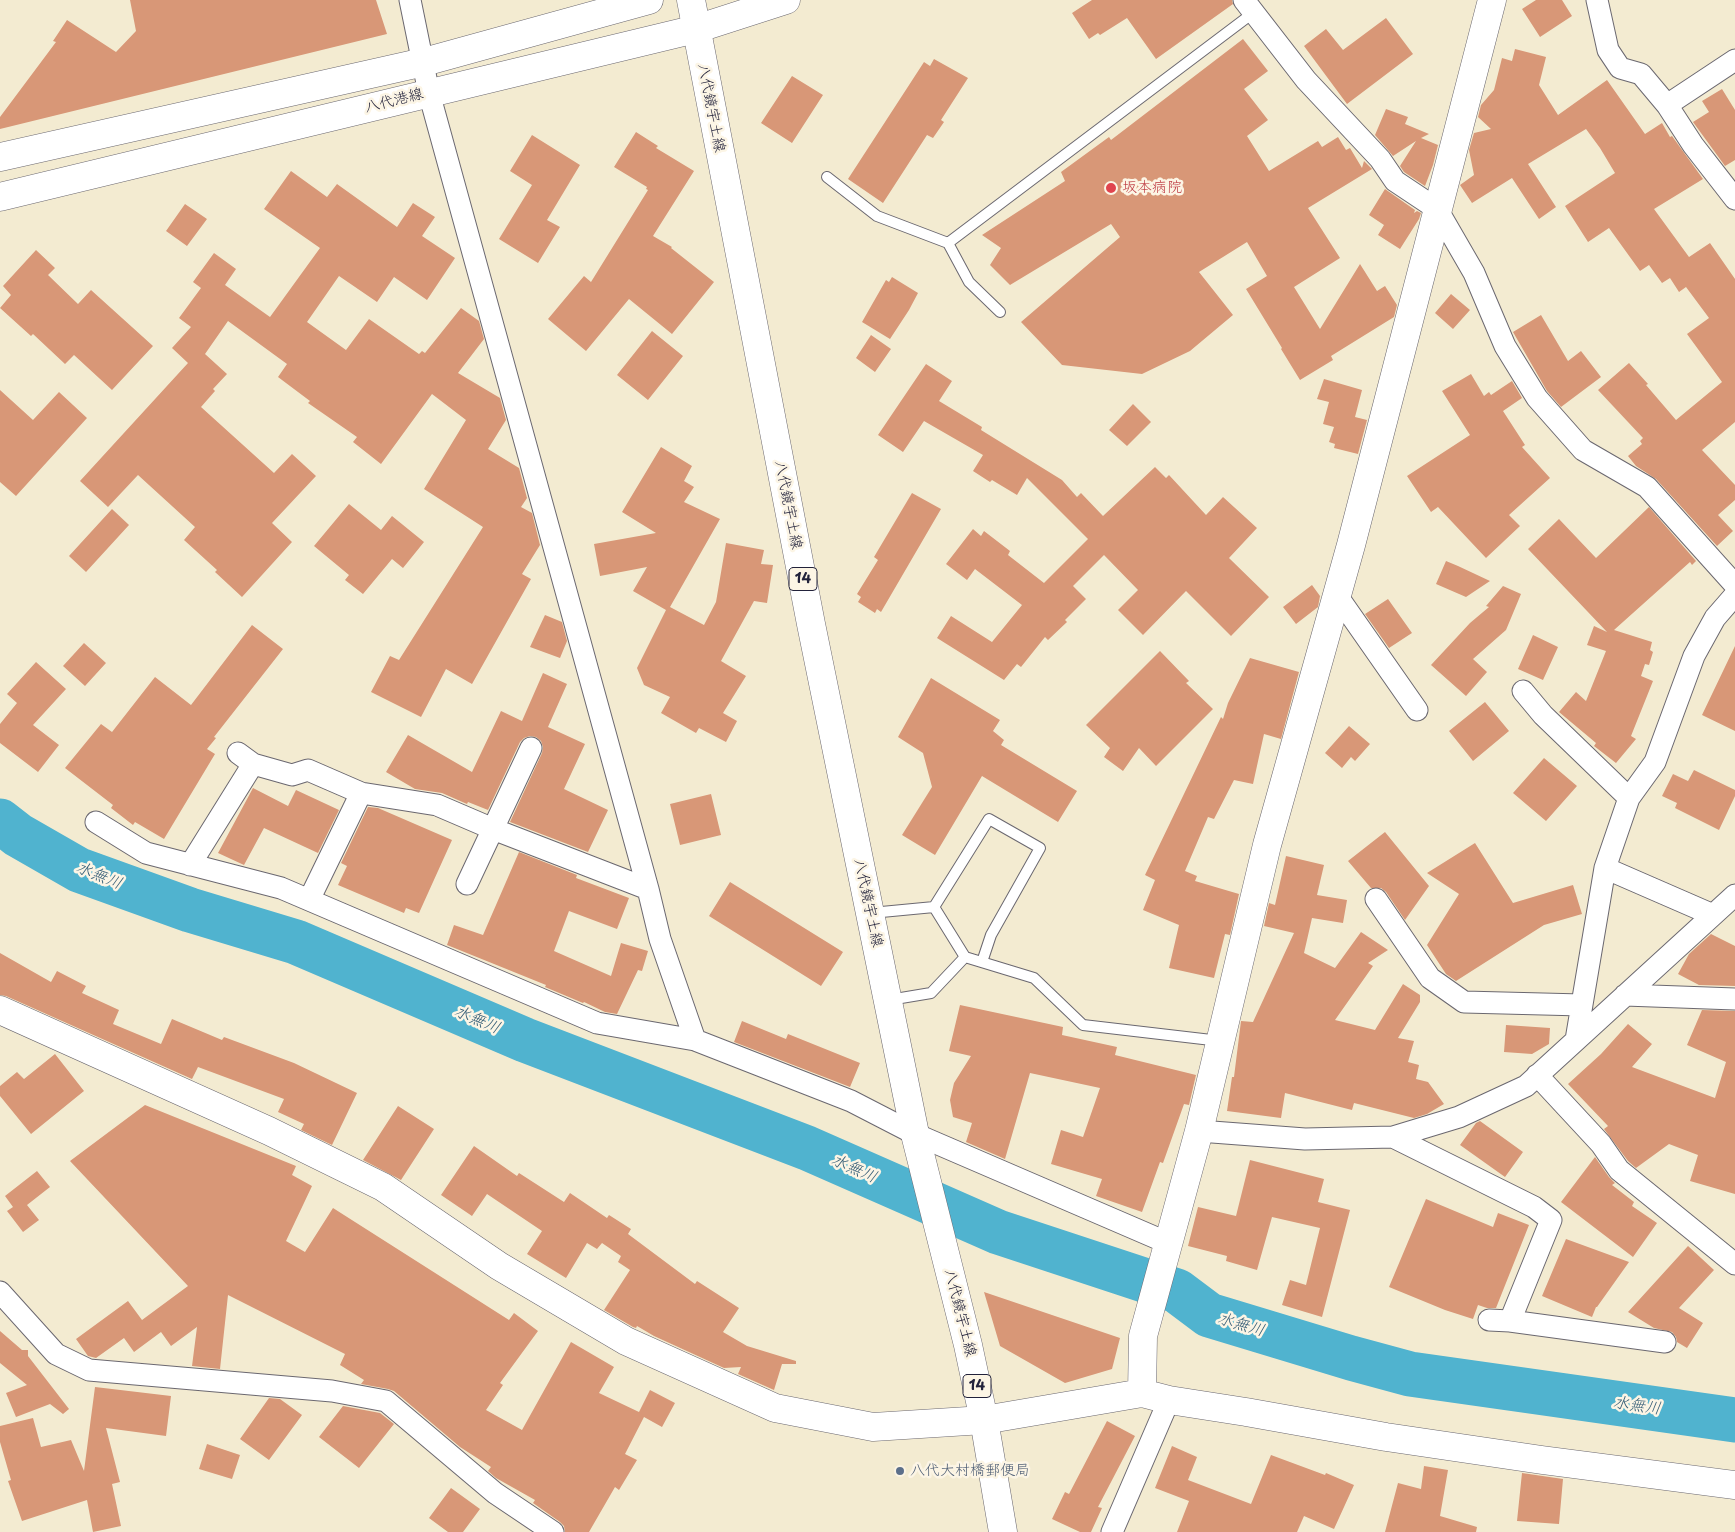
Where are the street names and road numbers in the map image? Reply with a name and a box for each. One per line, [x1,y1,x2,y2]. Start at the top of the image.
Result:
street label: 八代鏡宇土線 [694,62,728,154]
street label: 八代港線 [363,85,425,117]
street label: 八代鏡宇土線 [771,459,805,551]
road number: 14 [789,568,817,590]
street label: 八代鏡宇土線 [850,857,886,949]
street label: 八代鏡宇土線 [940,1267,980,1359]
road number: 14 [963,1374,991,1398]

